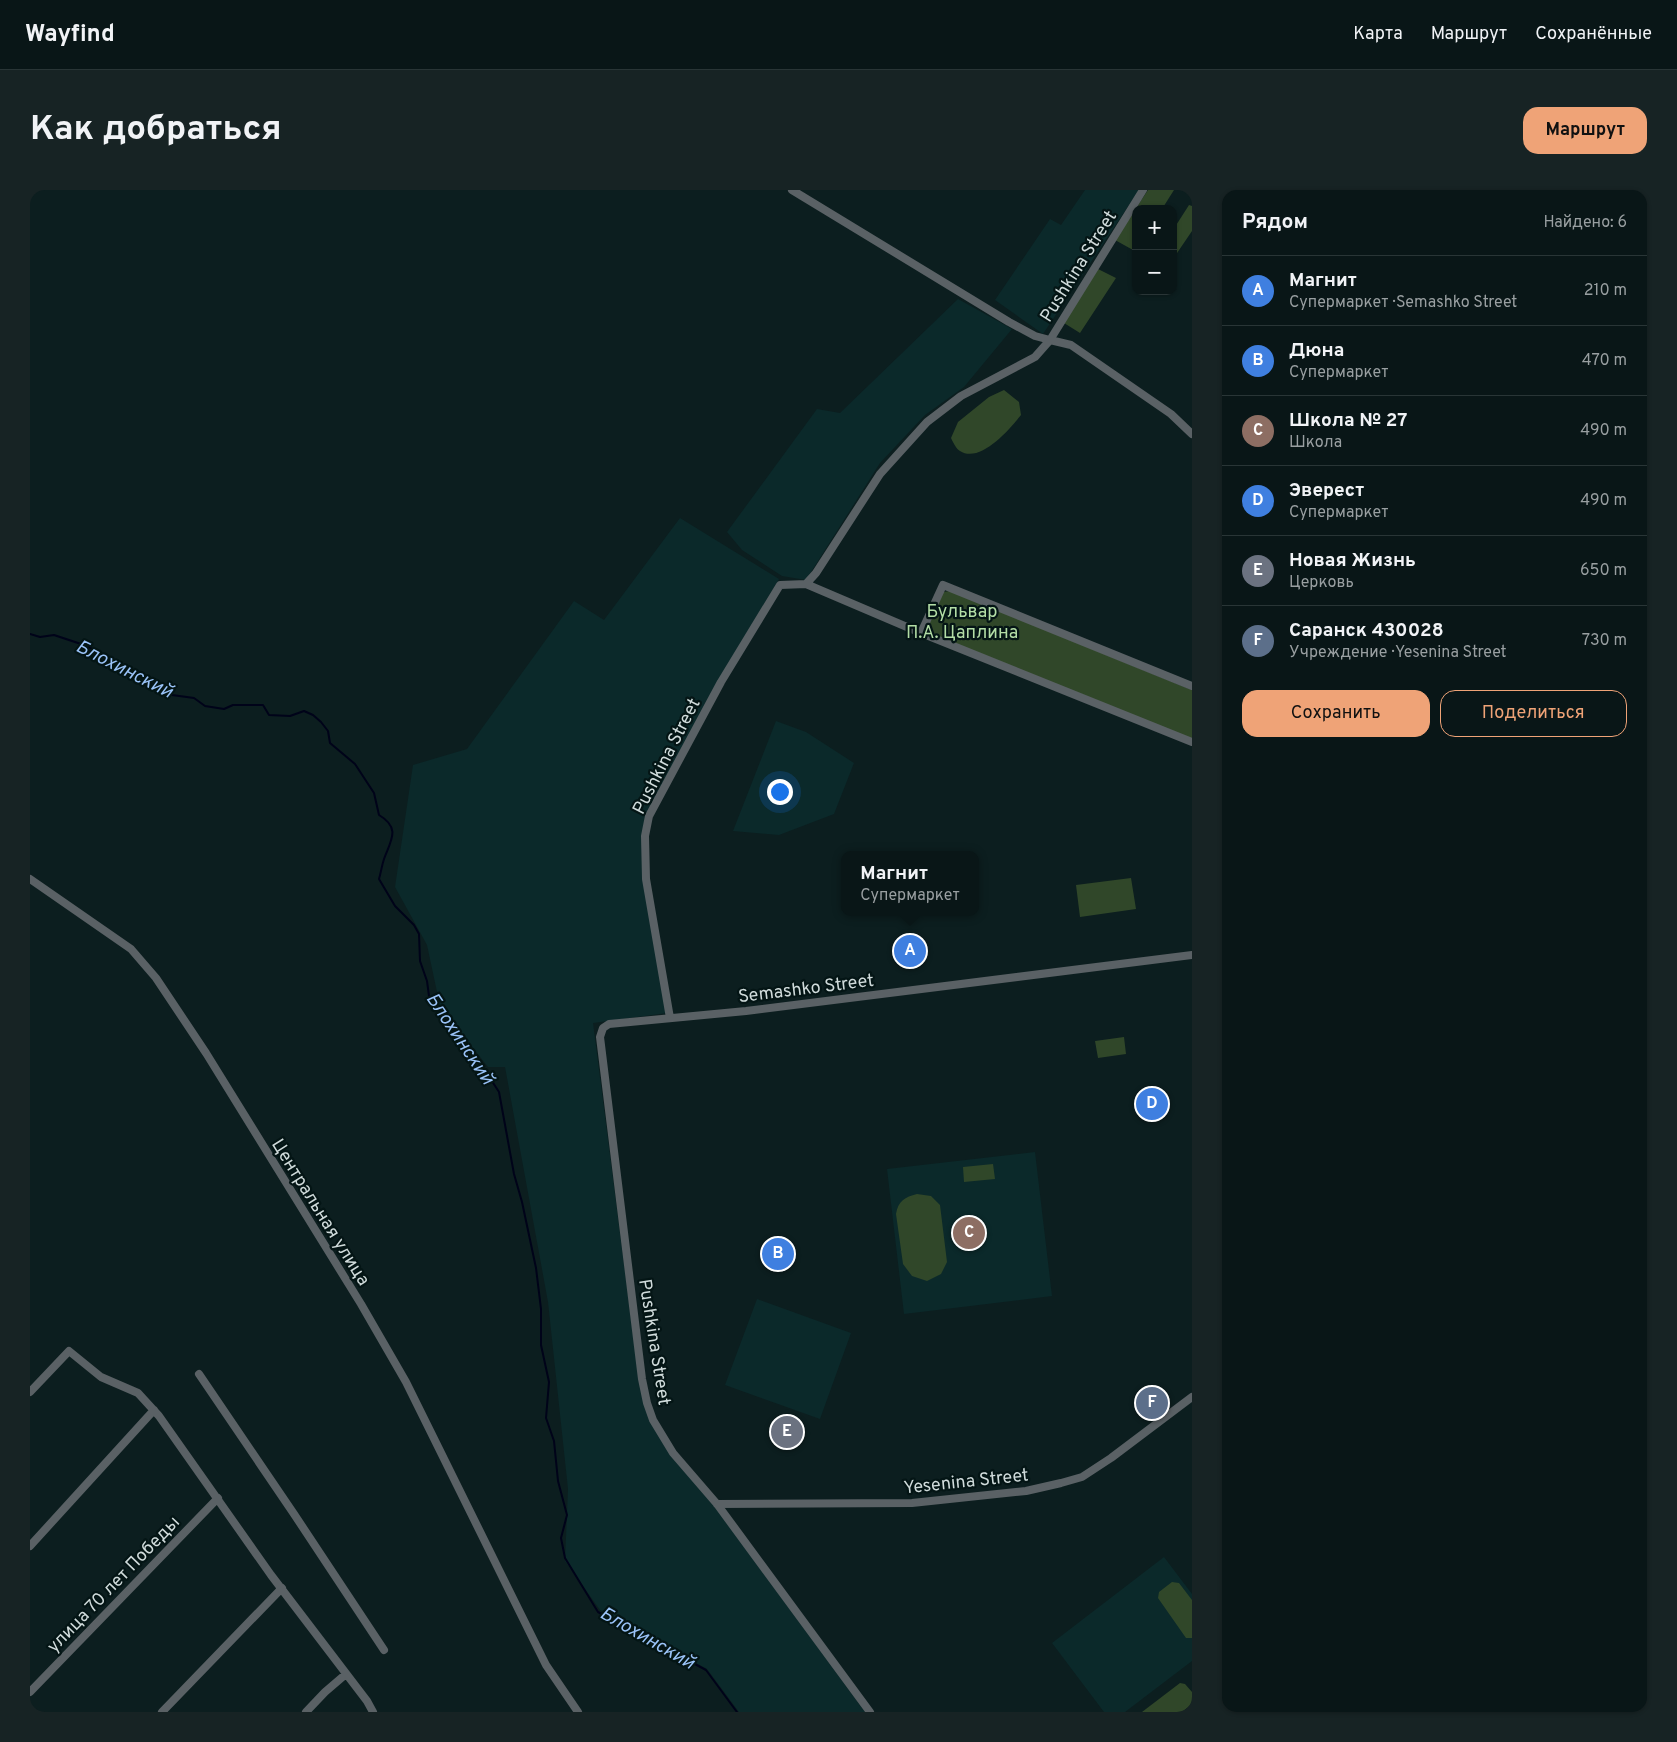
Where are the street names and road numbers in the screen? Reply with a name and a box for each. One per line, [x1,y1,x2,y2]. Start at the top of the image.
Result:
street label: Pushkina Street [1036,207,1123,327]
street label: Pushkina Street [628,695,707,819]
street label: Semashko Street [737,970,875,1009]
street label: Центральная улица [265,1135,374,1290]
street label: Pushkina Street [632,1278,675,1407]
street label: Yesenina Street [902,1464,1030,1500]
street label: улица 70 лет Победы [43,1512,186,1658]

